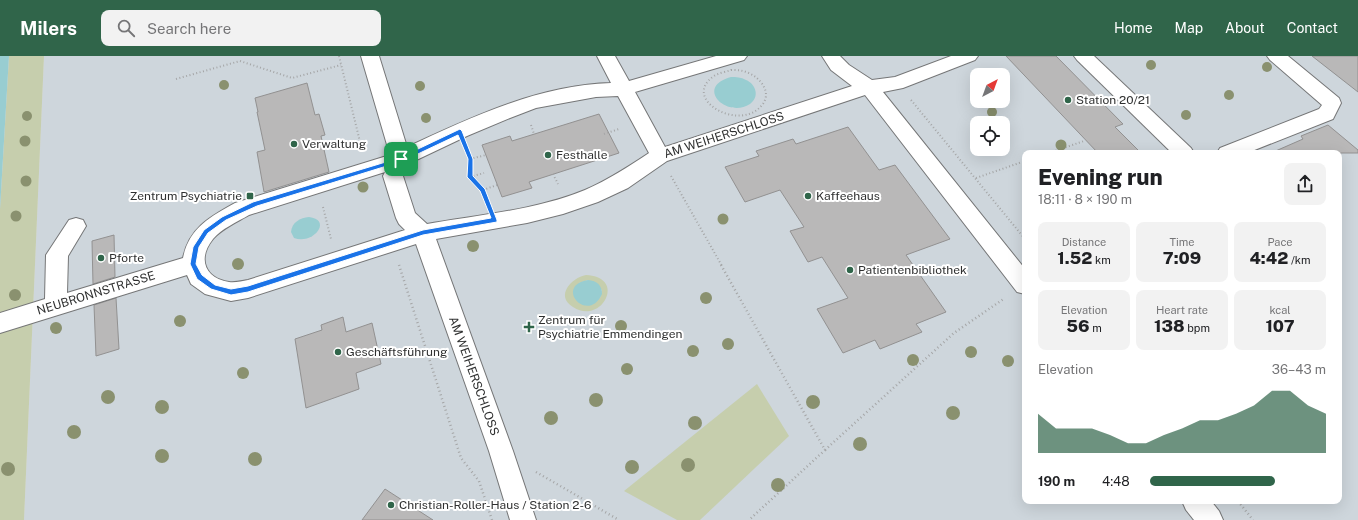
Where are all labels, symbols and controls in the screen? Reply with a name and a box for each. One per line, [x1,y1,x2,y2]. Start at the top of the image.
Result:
search box [101,10,381,46]
text: Milers [20,17,77,39]
icon: search [115,17,137,39]
text: Search here [147,20,231,37]
text: Home [1114,20,1153,36]
text: Map [1175,20,1203,36]
text: About [1225,20,1265,36]
text: Contact [1287,20,1338,36]
north arrow [970,68,1010,108]
map controls [970,68,1010,156]
place label: Station 20/21 [1076,93,1150,107]
marker: Station 20/21 [1063,95,1073,105]
street label: AM WEIHERSCHLOSS [662,109,786,161]
button: locate [970,116,1010,156]
place label: Verwaltung [302,137,366,151]
marker: Verwaltung [289,139,299,149]
pin [384,142,418,176]
icon: arrive [390,148,412,170]
place label: Festhalle [556,148,608,162]
marker: Festhalle [543,150,553,160]
button: share [1284,163,1326,205]
text: Evening run [1038,164,1163,190]
place label: Zentrum Psychiatrie [130,189,242,203]
place label: Kaffeehaus [816,189,880,203]
marker: Zentrum Psychiatrie [245,191,255,201]
marker: Kaffeehaus [803,191,813,201]
text: 18:11 · 8 × 190 m [1038,192,1132,207]
text: Distance [1062,236,1106,248]
text: Time [1169,236,1195,248]
text: Pace [1267,236,1293,248]
text: 1.52 [1057,248,1092,268]
text: 7:09 [1163,248,1201,268]
text: 4:42 [1250,248,1288,268]
place label: Pforte [109,251,144,265]
marker: Pforte [96,253,106,263]
text: km [1092,254,1111,266]
text: /km [1288,254,1310,266]
place label: Patientenbibliothek [858,263,967,277]
marker: Patientenbibliothek [845,265,855,275]
street label: NEUBRONNSTRASSE [35,268,157,318]
text: Elevation [1061,304,1107,316]
text: Heart rate [1156,304,1208,316]
text: kcal [1269,304,1291,316]
place label: Zentrum für Psychiatrie Emmendingen [538,313,683,341]
street label: AM WEIHERSCHLOSS [446,315,502,437]
text: 56 [1066,316,1090,336]
text: 138 [1154,316,1185,336]
text: 107 [1265,316,1295,336]
marker: Zentrum für Psychiatrie Emmendingen [523,321,535,333]
text: m [1090,322,1102,334]
text: bpm [1185,322,1210,334]
place label: Geschäftsführung [346,345,447,359]
marker: Geschäftsführung [333,347,343,357]
text: Elevation [1038,362,1093,377]
text: 36–43 m [1272,362,1326,377]
text: 190 m [1038,474,1075,489]
text: 4:48 [1102,474,1130,489]
place label: Christian-Roller-Haus / Station 2-6 [399,498,591,512]
marker: Christian-Roller-Haus / Station 2-6 [386,500,396,510]

